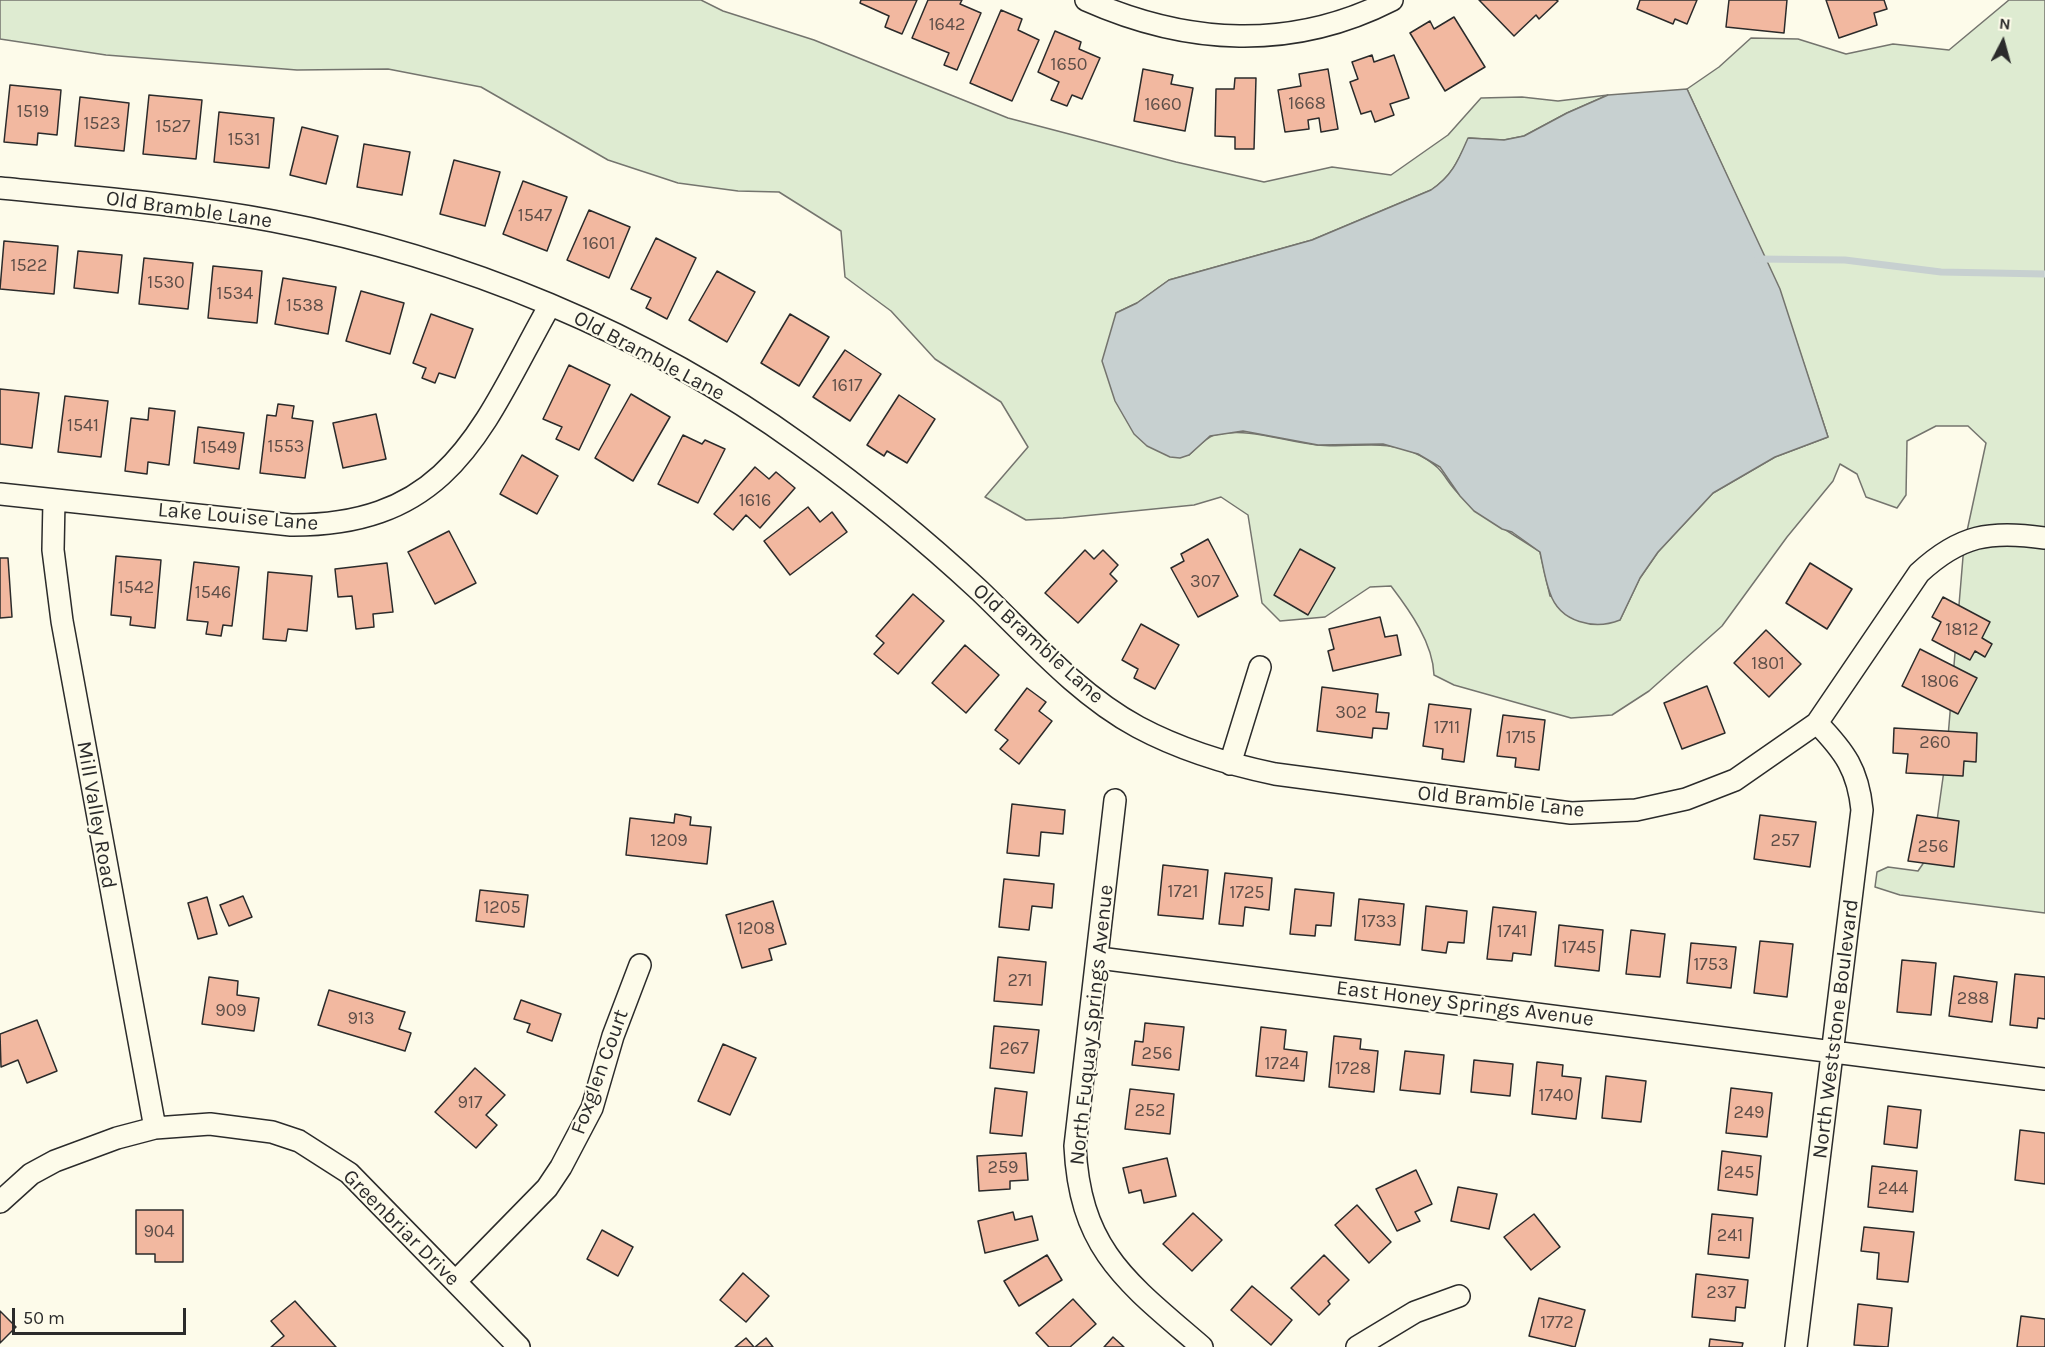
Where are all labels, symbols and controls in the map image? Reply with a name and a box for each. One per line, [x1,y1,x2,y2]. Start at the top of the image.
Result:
north arrow [1973,12,2033,72]
house number: 1642 [929,14,965,36]
text: N [1998,14,2012,34]
house number: 1650 [1050,54,1088,76]
house number: 1668 [1288,93,1326,115]
house number: 1660 [1144,94,1182,116]
house number: 1519 [17,101,49,123]
house number: 1523 [83,113,121,135]
house number: 1527 [156,116,190,138]
house number: 1531 [228,129,260,151]
street label: Old Bramble Lane [104,186,274,234]
house number: 1547 [518,205,552,227]
house number: 1601 [583,233,615,255]
house number: 1522 [11,255,47,277]
house number: 1530 [147,272,185,294]
house number: 1534 [217,283,253,305]
house number: 1538 [286,295,324,317]
street label: Old Bramble Lane [569,306,729,406]
house number: 1617 [832,375,862,397]
house number: 1541 [67,415,99,437]
house number: 1553 [268,436,304,458]
house number: 1549 [201,437,237,459]
house number: 1616 [739,490,771,512]
street label: Lake Louise Lane [157,497,319,537]
house number: 307 [1190,571,1220,593]
house number: 1542 [118,577,154,599]
street label: Old Bramble Lane [967,579,1109,709]
house number: 1546 [195,582,231,604]
house number: 1812 [1945,619,1979,641]
house number: 1801 [1751,653,1785,675]
house number: 1806 [1921,671,1959,693]
house number: 302 [1335,702,1367,724]
house number: 1711 [1434,717,1460,739]
house number: 1715 [1506,727,1536,749]
house number: 260 [1919,732,1951,754]
street label: Mill Valley Road [71,739,121,891]
street label: Old Bramble Lane [1416,781,1586,823]
house number: 1209 [650,830,688,852]
house number: 257 [1770,830,1800,852]
house number: 256 [1918,836,1948,858]
house number: 1721 [1168,881,1198,903]
house number: 1725 [1230,882,1264,904]
street label: North Fuquay Springs Avenue [1065,883,1119,1167]
house number: 1205 [483,897,521,919]
street label: North Weststone Boulevard [1808,898,1864,1160]
house number: 1733 [1361,911,1397,933]
house number: 1208 [737,918,775,940]
house number: 1741 [1497,921,1527,943]
house number: 1745 [1562,937,1596,959]
house number: 1753 [1693,954,1729,976]
house number: 271 [1008,970,1032,992]
street label: East Honey Springs Avenue [1335,976,1595,1032]
house number: 288 [1957,988,1989,1010]
house number: 909 [215,1000,247,1022]
street label: Foxglen Court [566,1006,634,1138]
house number: 913 [347,1008,375,1030]
house number: 267 [999,1038,1029,1060]
house number: 256 [1142,1043,1172,1065]
house number: 1724 [1265,1053,1299,1075]
house number: 1728 [1335,1058,1371,1080]
house number: 1740 [1538,1085,1574,1107]
house number: 917 [458,1092,482,1114]
house number: 252 [1134,1100,1166,1122]
house number: 249 [1734,1102,1764,1124]
house number: 259 [987,1157,1019,1179]
house number: 245 [1724,1162,1754,1184]
street label: Greenbriar Drive [337,1164,465,1292]
house number: 244 [1878,1178,1908,1200]
house number: 904 [143,1221,175,1243]
house number: 241 [1717,1225,1743,1247]
house number: 237 [1706,1282,1736,1304]
scale bar [15,1296,189,1334]
text: 50 m [23,1307,65,1329]
house number: 1772 [1540,1312,1574,1334]

